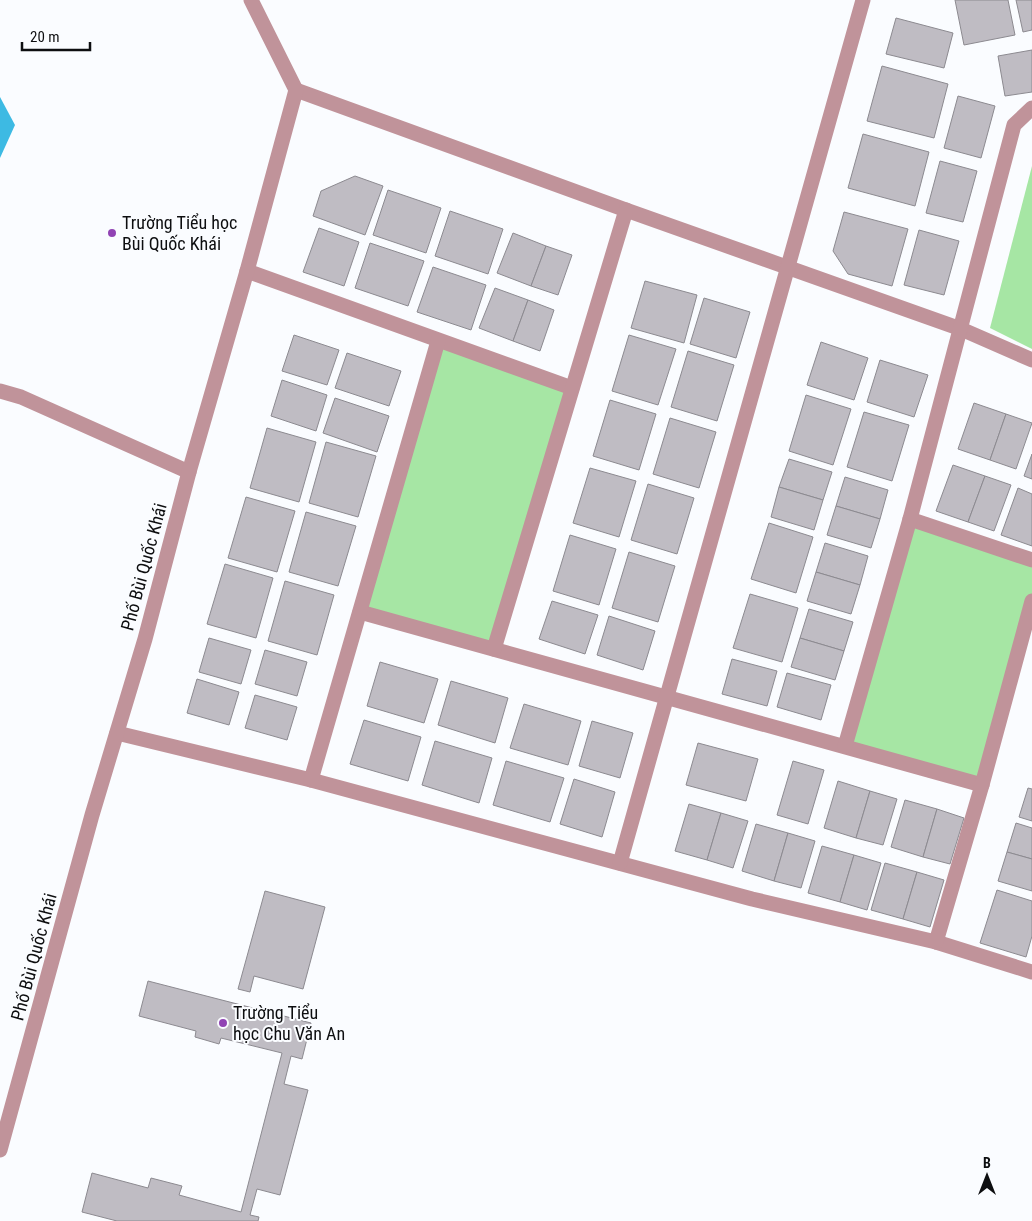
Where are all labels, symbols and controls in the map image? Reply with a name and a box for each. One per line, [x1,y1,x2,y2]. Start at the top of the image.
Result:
scale bar [22,20,90,52]
text: 20 m [30,28,60,46]
place label: Trường Tiểu học Bùi Quốc Khái [122,212,237,254]
marker: Trường Tiểu học Bùi Quốc Khái [106,227,118,239]
street label: Phố Bùi Quốc Khái [116,501,171,633]
street label: Phố Bùi Quốc Khái [6,891,61,1023]
place label: Trường Tiểu học Chu Văn An [233,1002,345,1044]
marker: Trường Tiểu học Chu Văn An [217,1017,229,1029]
north arrow [962,1151,1012,1201]
text: B [983,1155,991,1171]

